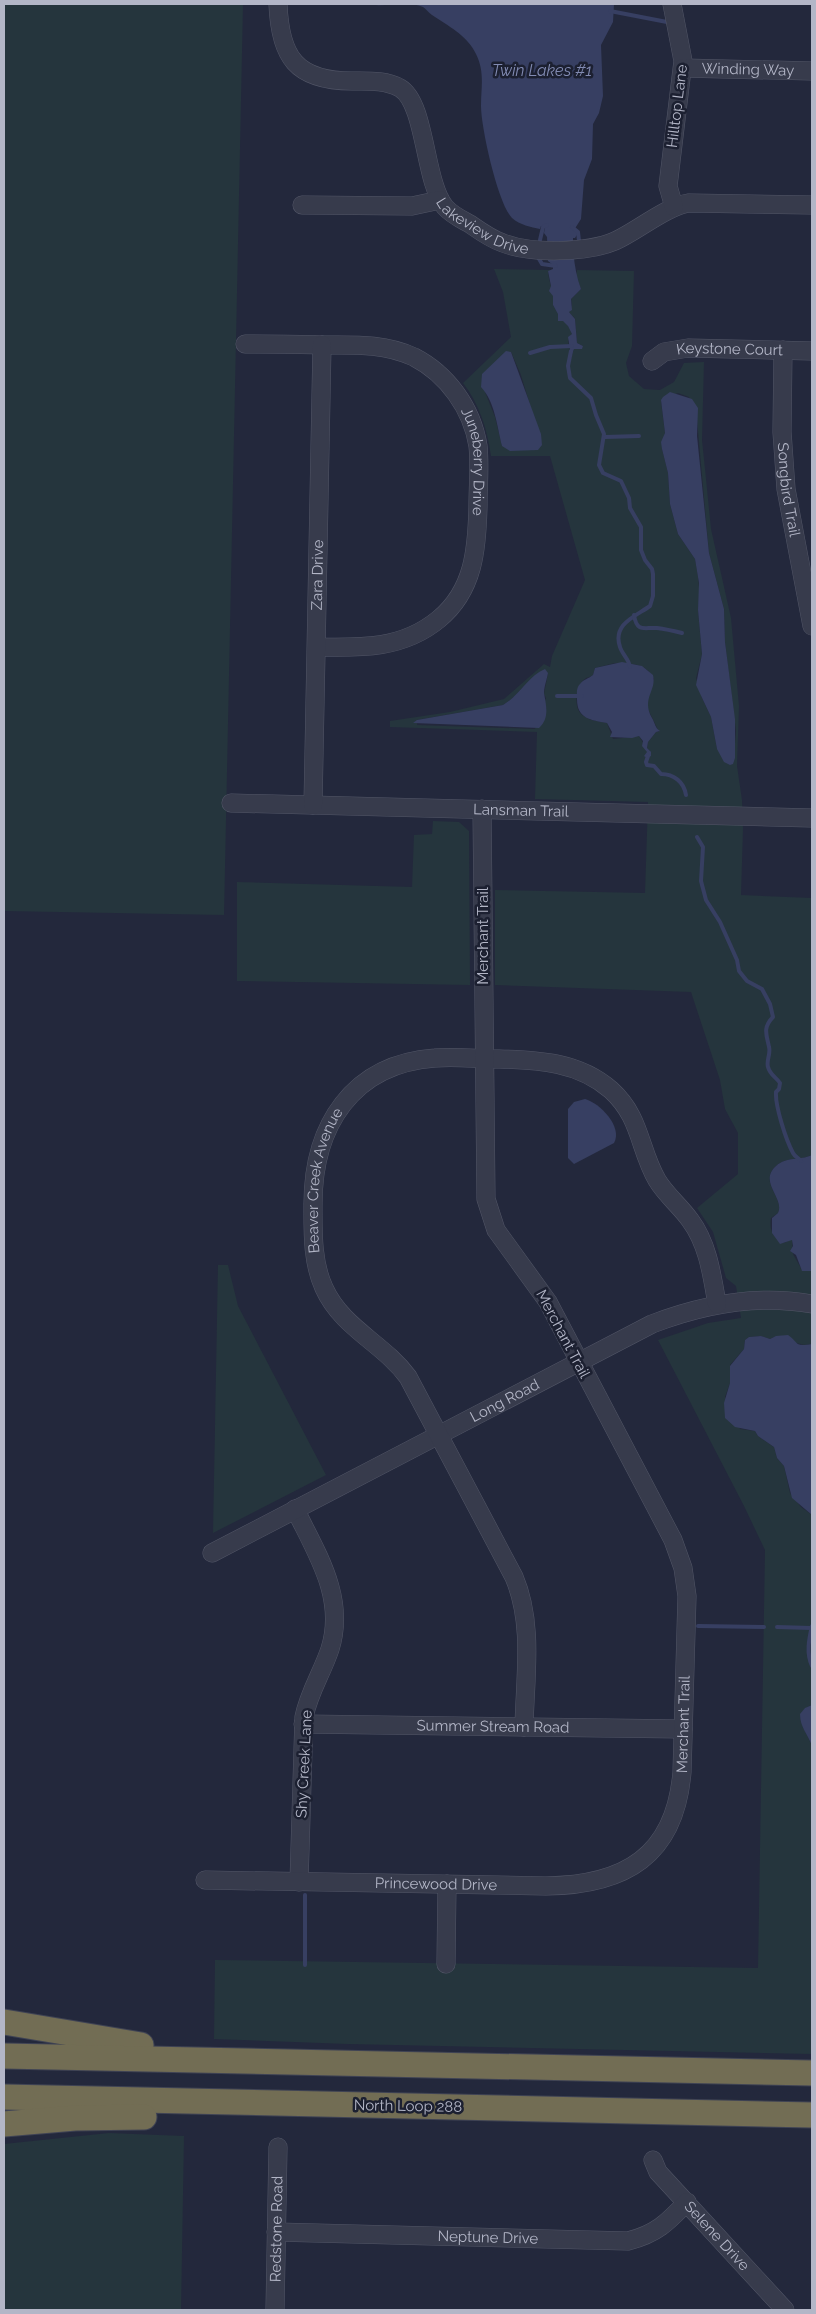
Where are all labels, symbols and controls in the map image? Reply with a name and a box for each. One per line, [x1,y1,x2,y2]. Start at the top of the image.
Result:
street label: Winding Way [701,59,795,80]
water label: Twin Lakes #1 [492,61,592,80]
street label: Hilltop Lane [663,63,691,149]
street label: Lakeview Drive [432,194,530,258]
street label: Keystone Court [675,339,783,359]
street label: Juneberry Drive [457,404,488,516]
street label: Songbird Trail [774,442,804,539]
street label: Zara Drive [308,539,327,611]
street label: Lansman Trail [473,800,570,821]
street label: Merchant Trail [474,886,492,985]
street label: Beaver Creek Avenue [304,1104,347,1254]
street label: Merchant Trail [532,1287,594,1382]
street label: Long Road [467,1375,542,1426]
street label: Merchant Trail [673,1674,694,1773]
street label: Shy Creek Lane [292,1709,316,1819]
street label: Summer Stream Road [416,1716,570,1737]
street label: Princewood Drive [375,1874,497,1894]
street label: North Loop 288 [354,2096,462,2116]
street label: Redstone Road [267,2176,286,2282]
street label: Selene Drive [680,2198,753,2275]
street label: Neptune Drive [437,2227,539,2248]

